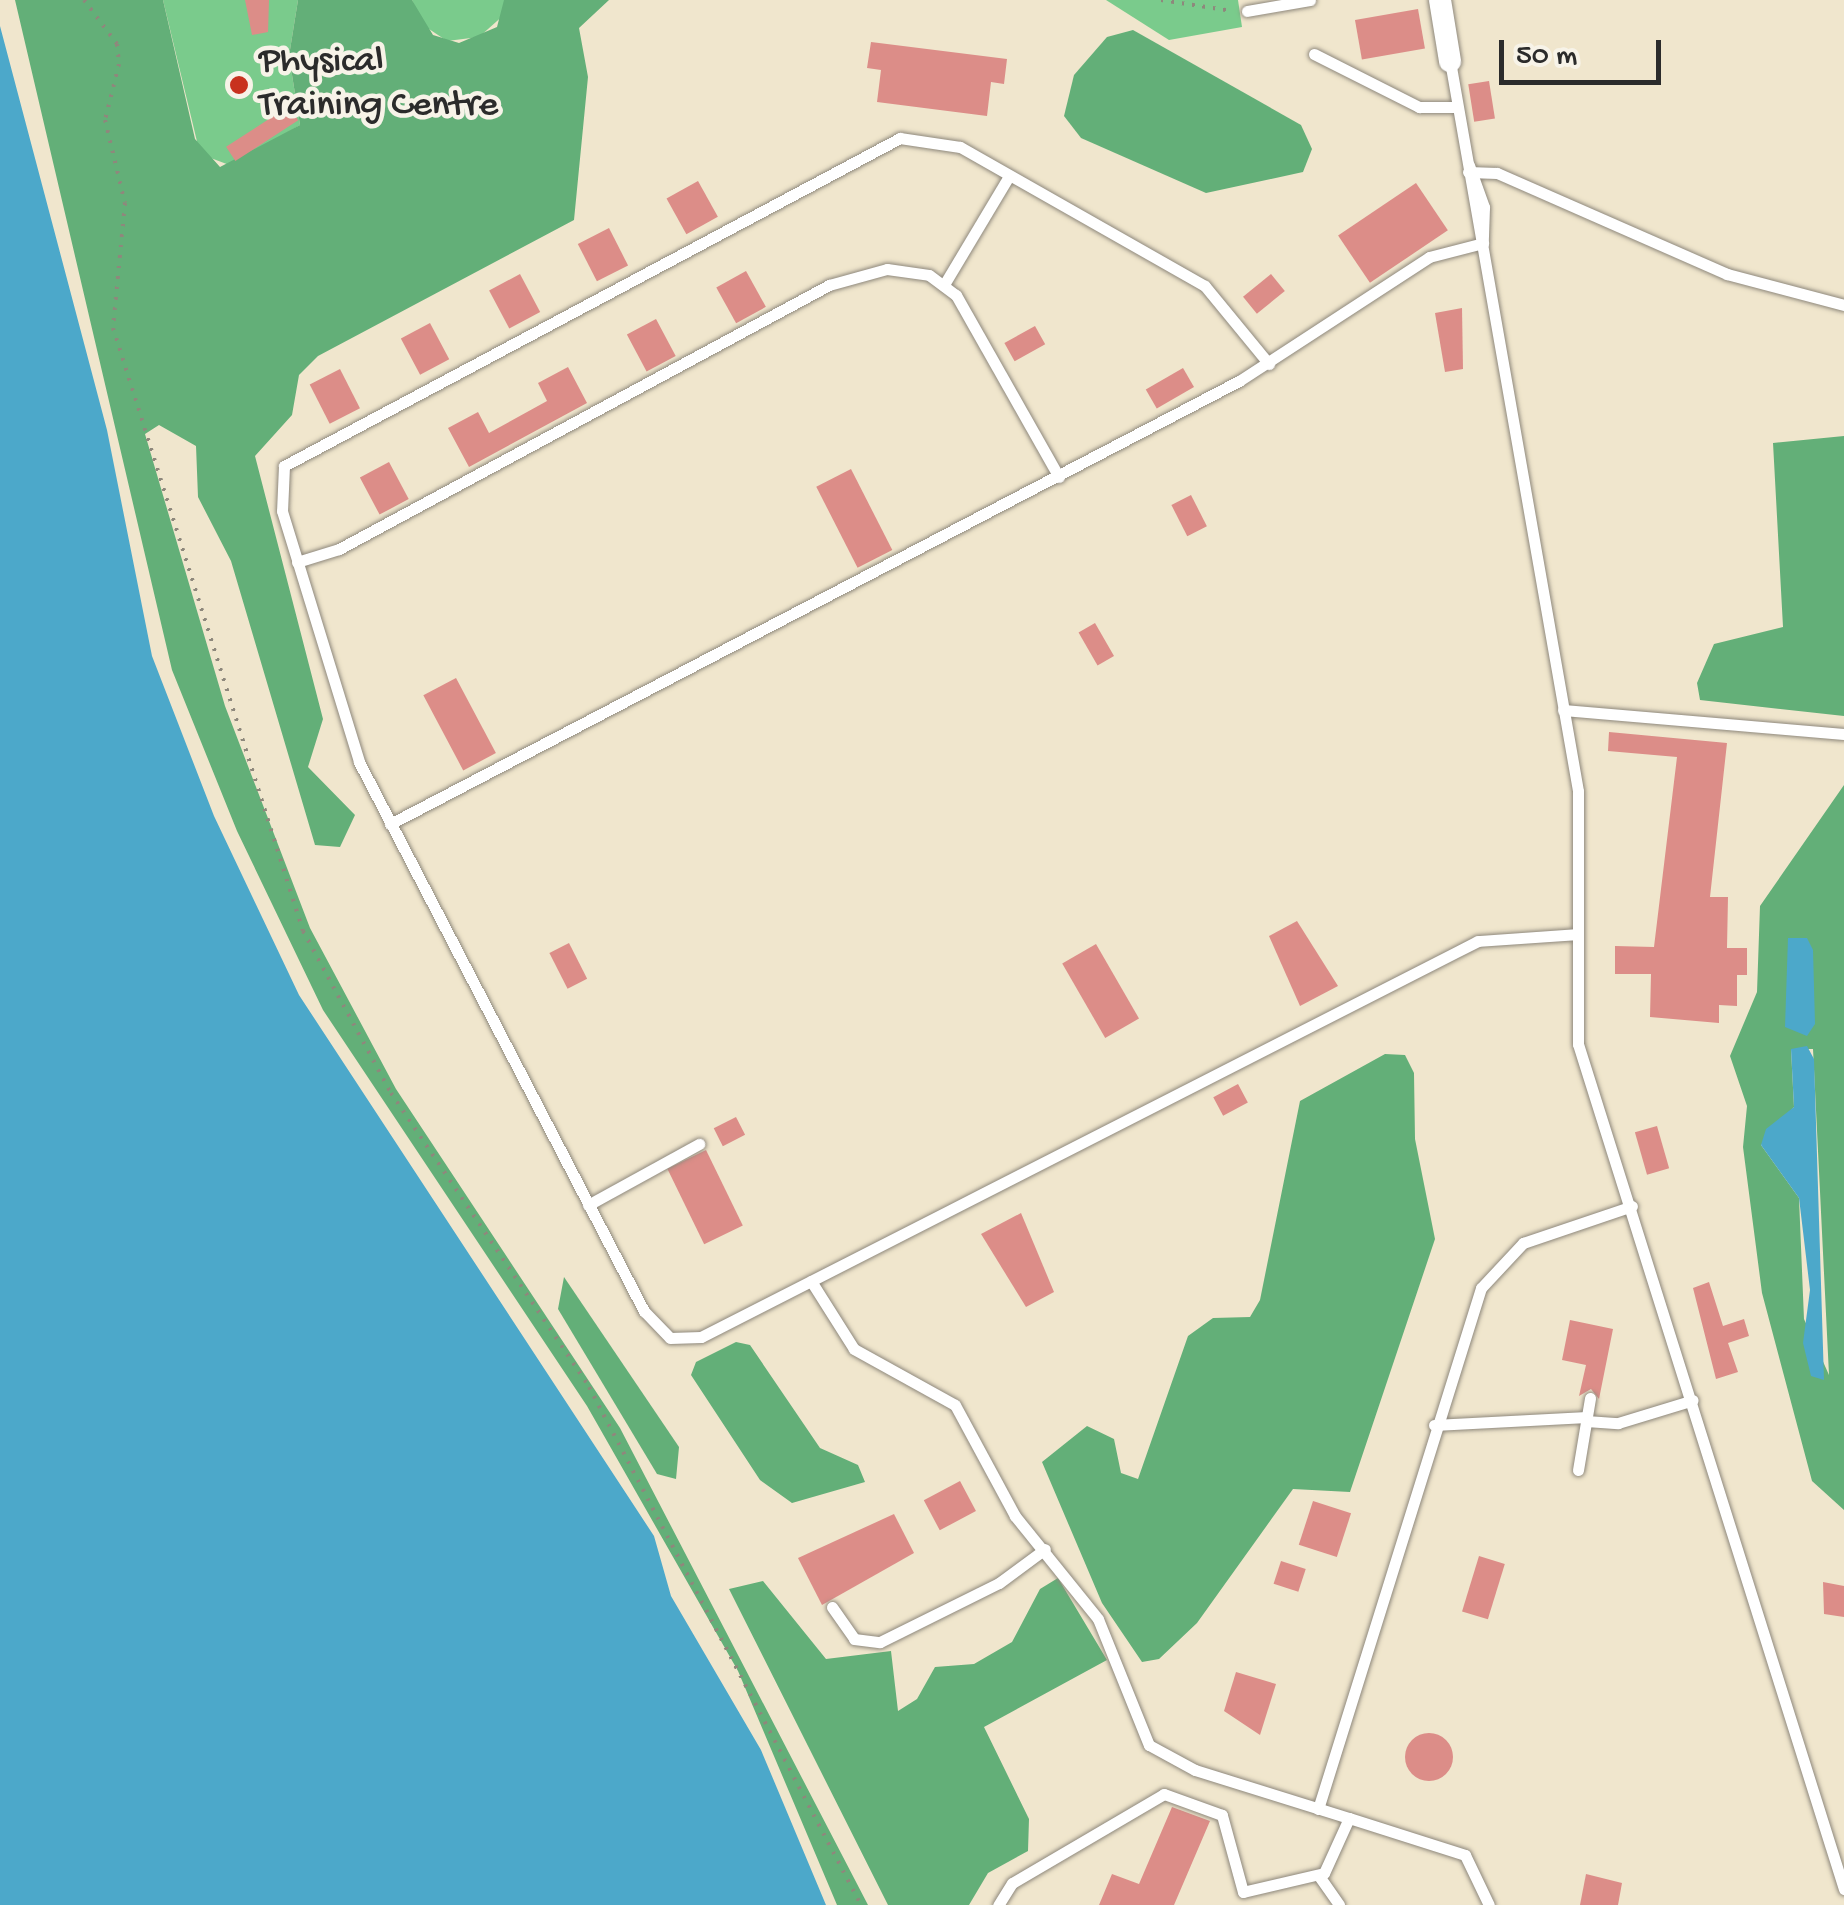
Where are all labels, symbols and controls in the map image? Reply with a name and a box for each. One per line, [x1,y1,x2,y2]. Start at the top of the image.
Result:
scale bar [1504,20,1666,82]
place label: Physical Training Centre [259,40,498,130]
text: 50 m [1516,40,1577,75]
marker: Physical Training Centre [228,74,250,96]

